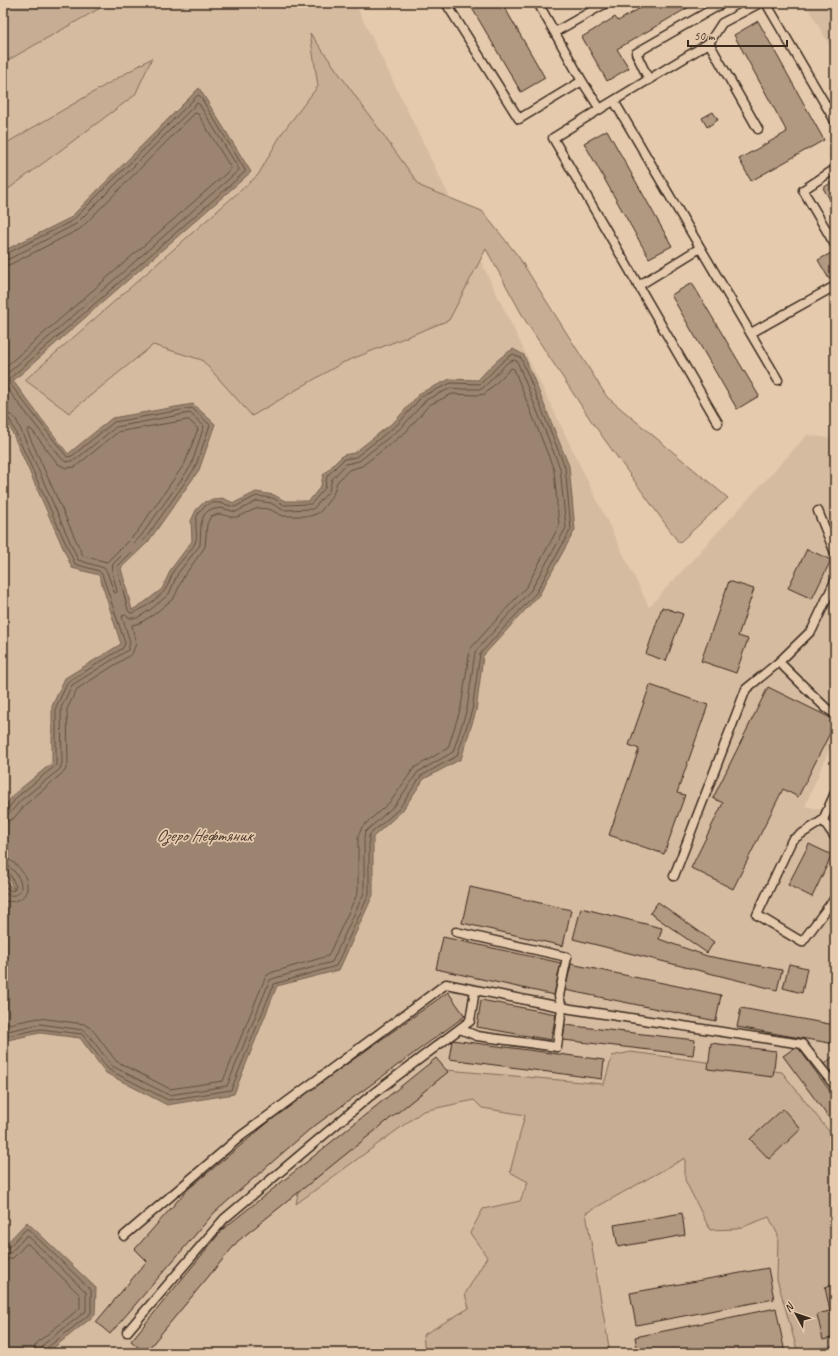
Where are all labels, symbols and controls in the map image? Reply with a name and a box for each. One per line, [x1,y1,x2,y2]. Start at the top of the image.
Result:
scale bar [688,22,787,48]
text: 50 m [694,28,716,44]
water label: Озеро Нефтяник [156,825,255,847]
north arrow [776,1294,816,1334]
text: N [781,1299,797,1315]

